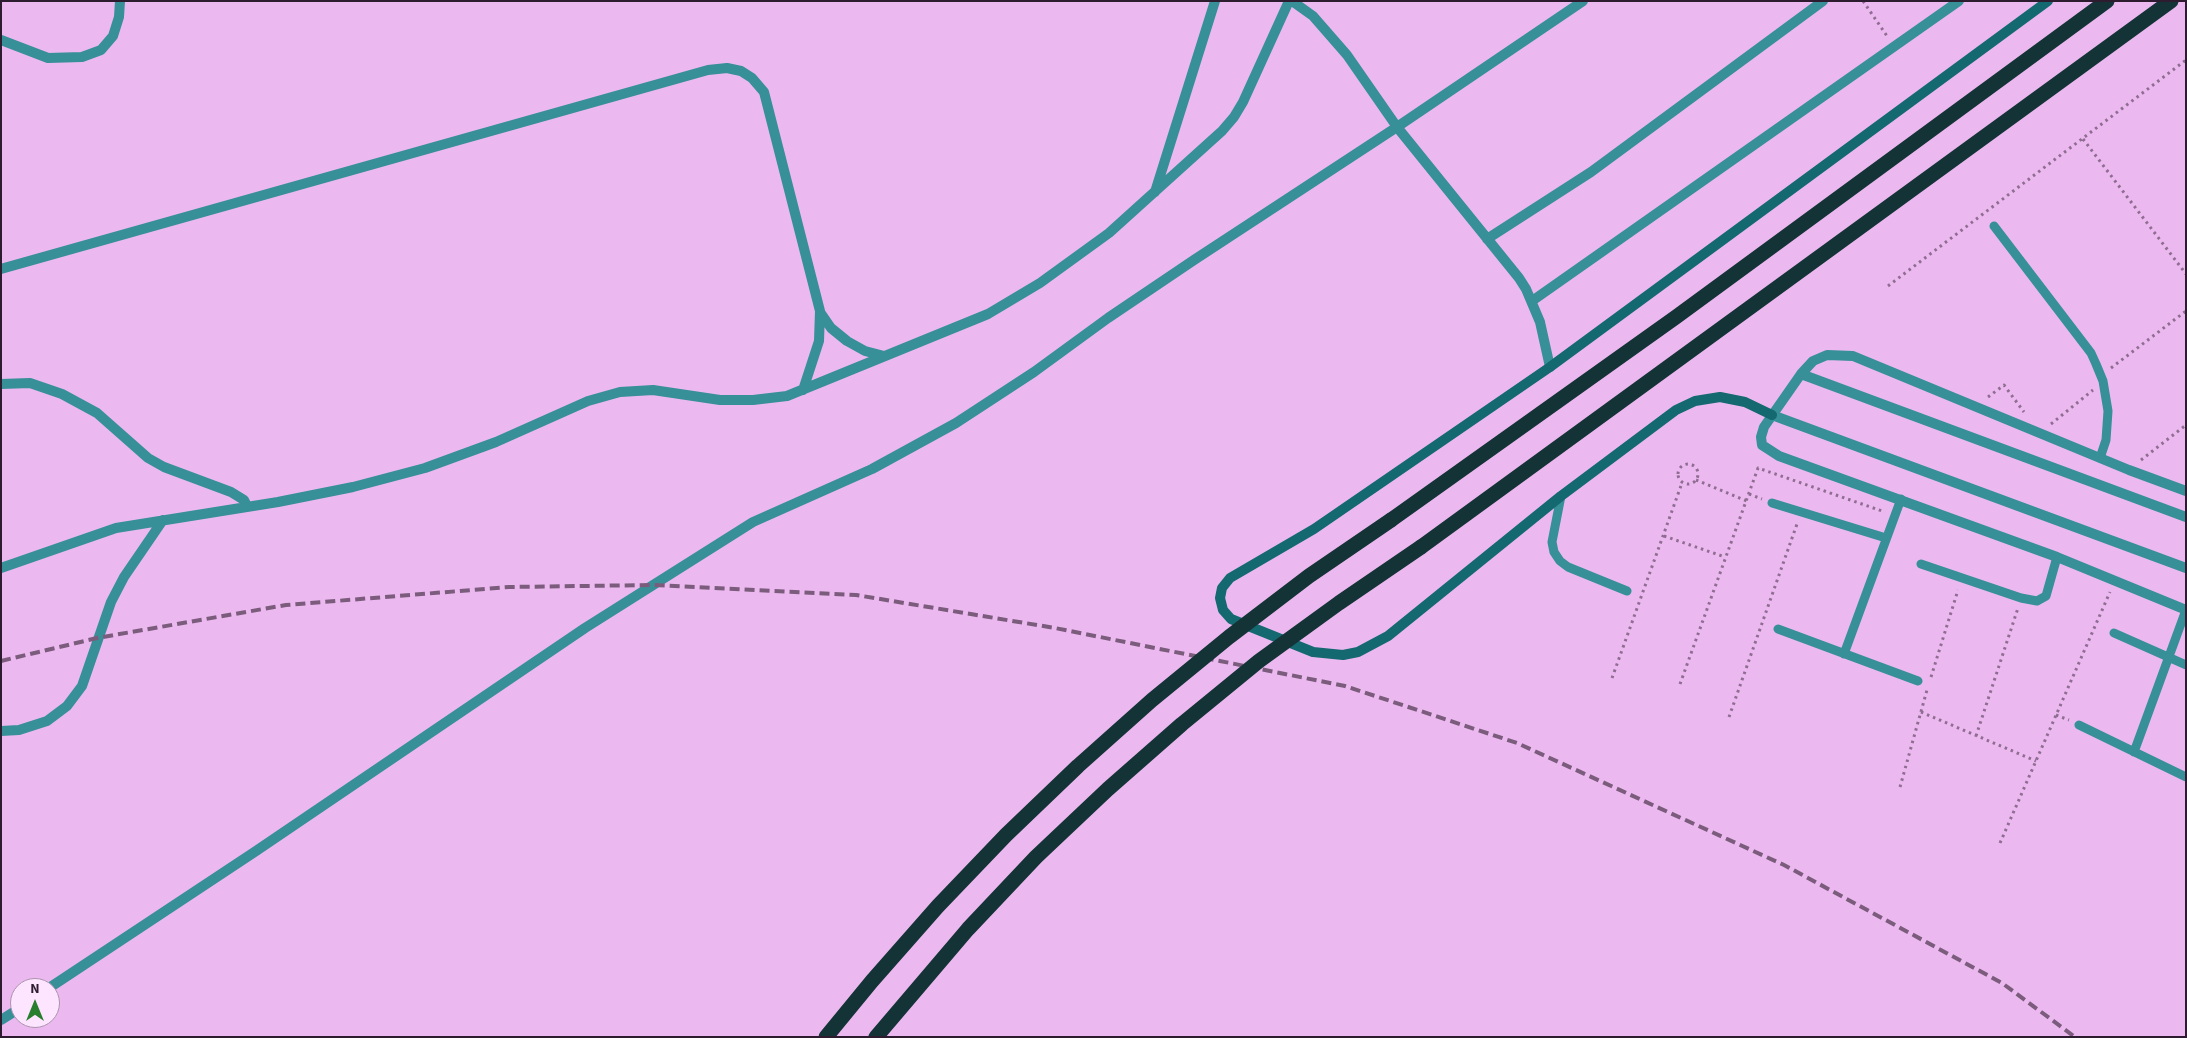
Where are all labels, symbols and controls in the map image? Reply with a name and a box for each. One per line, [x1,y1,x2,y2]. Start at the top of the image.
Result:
north arrow [10,978,60,1028]
text: N [30,979,40,999]

